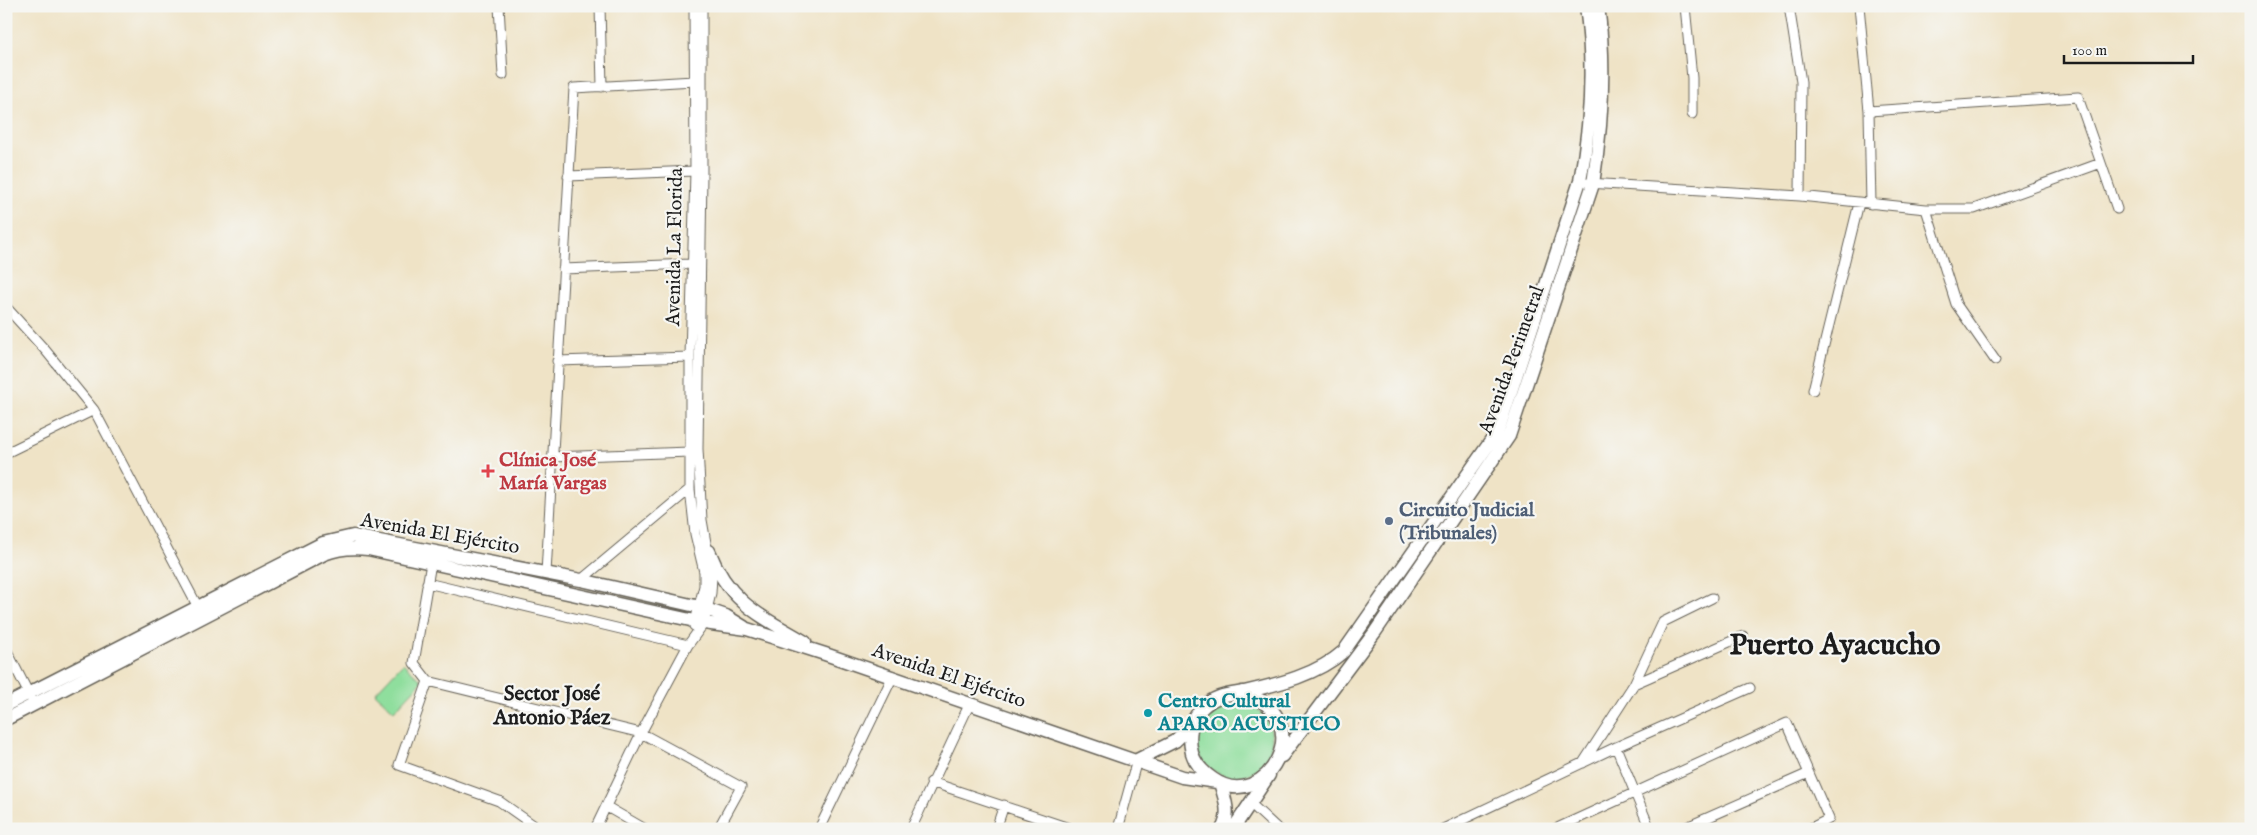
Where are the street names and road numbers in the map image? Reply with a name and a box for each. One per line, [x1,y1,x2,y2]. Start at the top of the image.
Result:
street label: Avenida La Florida [661,167,689,327]
street label: Avenida Perimetral [1473,282,1551,439]
street label: Avenida El Ejército [358,508,522,560]
street label: Avenida El Ejército [868,638,1029,714]

